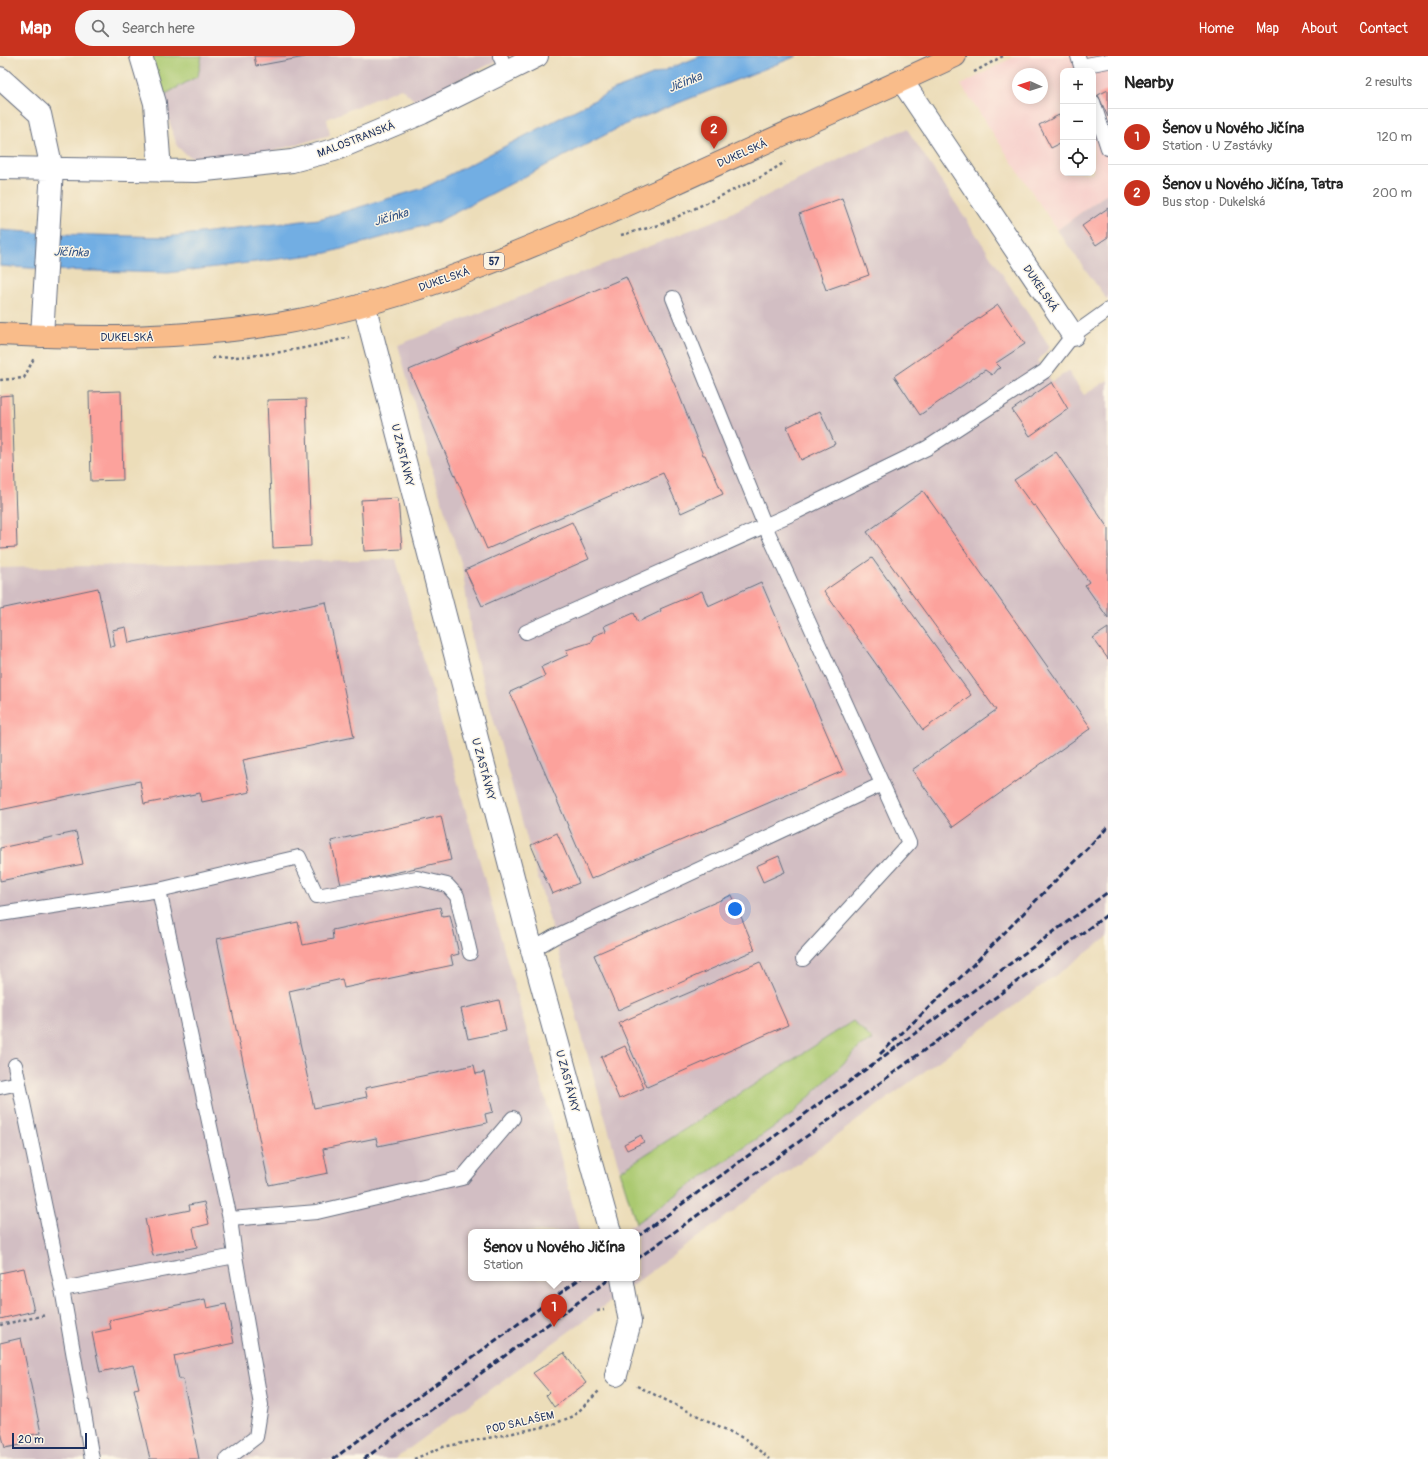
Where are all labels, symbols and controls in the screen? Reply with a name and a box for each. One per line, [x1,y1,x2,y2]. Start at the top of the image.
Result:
search box [75,10,355,46]
text: Map [20,16,51,40]
icon: search [89,17,111,39]
text: Search here [121,19,195,38]
text: Home [1199,20,1234,37]
text: Map [1256,20,1279,37]
text: About [1301,20,1337,37]
text: Contact [1359,20,1408,37]
water label: Jičínka [666,68,705,96]
north arrow [1012,68,1048,104]
map controls [1060,68,1096,176]
button: + [1060,68,1096,104]
text: Nearby [1124,72,1173,93]
text: 2 results [1365,74,1412,90]
button: − [1060,104,1096,140]
pin: 2 [701,116,727,149]
street label: MALOSTRANSKÁ [315,119,397,160]
text: Šenov u Nového Jičína [1162,119,1304,138]
text: 1 [1134,129,1140,145]
text: 120 m [1376,129,1412,145]
street label: DUKELSKÁ [715,137,769,170]
text: Station · U Zastávky [1162,138,1272,154]
button: locate [1060,140,1096,176]
text: Šenov u Nového Jičína, Tatra [1162,175,1343,194]
text: 2 [1133,185,1141,201]
text: 200 m [1373,185,1412,201]
text: Bus stop · Dukelská [1162,194,1265,210]
water label: Jičínka [372,205,411,229]
water label: Jičínka [53,244,90,261]
road number: 57 [484,253,504,269]
street label: DUKELSKÁ [1020,263,1061,314]
street label: DUKELSKÁ [417,265,471,294]
street label: DUKELSKÁ [100,331,154,344]
street label: U ZASTÁVKY [388,423,417,488]
street label: U ZASTÁVKY [469,737,498,802]
your location [725,899,745,919]
street label: U ZASTÁVKY [553,1049,582,1114]
popup [468,1229,640,1281]
text: Šenov u Nového Jičína [483,1238,625,1257]
text: Station [483,1257,523,1273]
pin: 1 [541,1294,567,1327]
street label: POD SALAŠEM [485,1407,555,1437]
scale bar [12,1431,87,1450]
text: 20 m [18,1433,44,1446]

